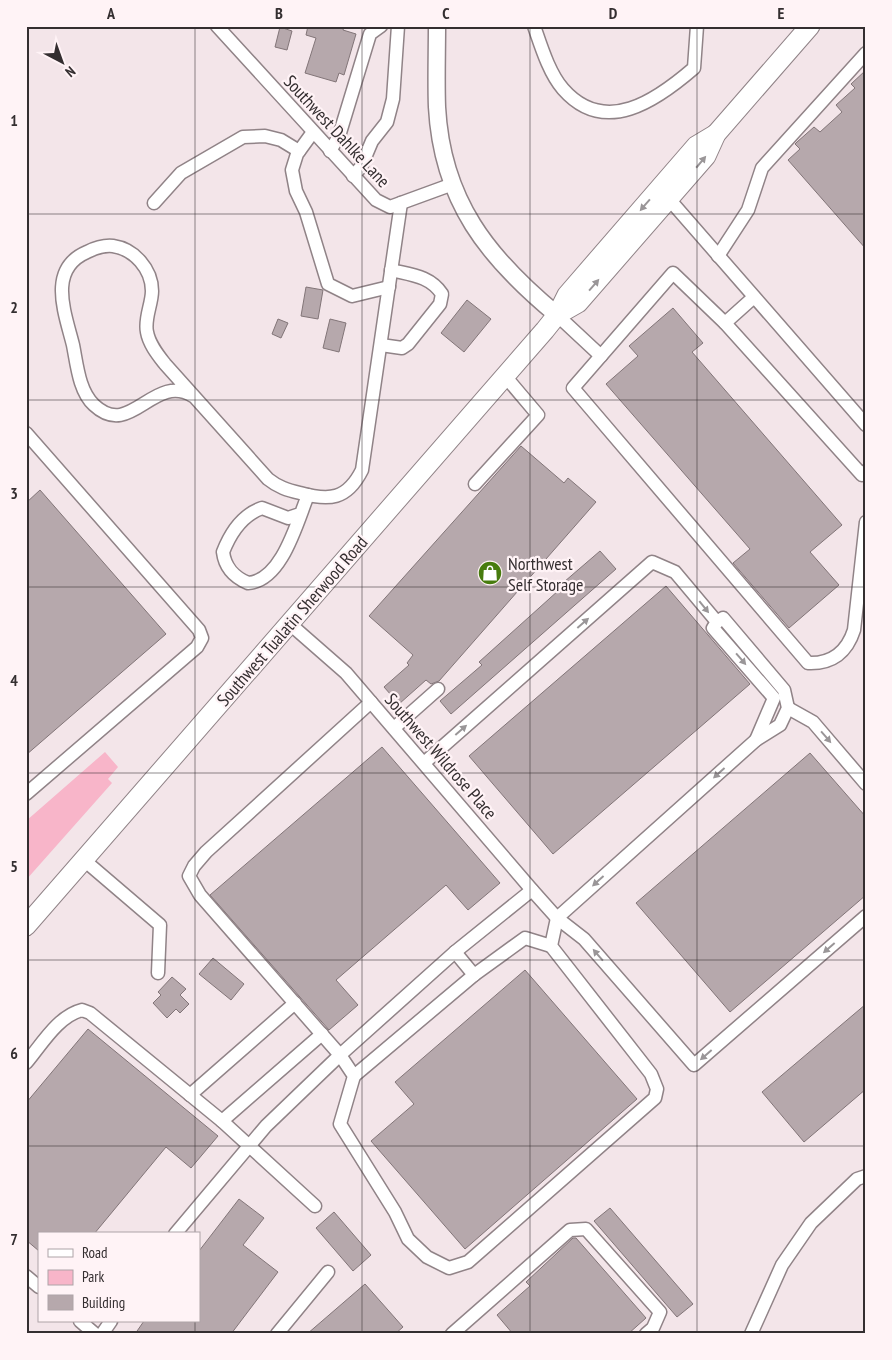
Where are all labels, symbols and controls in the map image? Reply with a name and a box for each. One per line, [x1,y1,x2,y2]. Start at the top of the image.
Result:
text: A [106,3,116,23]
text: B [275,3,283,23]
text: C [442,3,450,23]
text: D [609,3,618,23]
text: E [778,3,785,23]
north arrow [38,38,88,88]
text: N [62,63,79,81]
street label: Southwest Dahlke Lane [279,70,395,192]
text: 1 [10,110,18,130]
one-way arrow [696,156,707,169]
one-way arrow [640,199,651,212]
one-way arrow [589,278,600,291]
text: 2 [10,297,18,317]
text: 3 [10,483,18,503]
street label: Southwest Tualatin Sherwood Road [212,531,372,711]
place label: Northwest Self Storage [508,552,583,596]
shop icon: Northwest Self Storage [477,560,503,586]
one-way arrow [698,600,709,613]
one-way arrow [576,617,588,629]
one-way arrow [735,653,746,666]
text: 4 [10,670,18,690]
street label: Southwest Wildrose Place [380,688,502,824]
one-way arrow [454,725,467,736]
one-way arrow [820,731,831,743]
one-way arrow [713,767,726,778]
text: 5 [10,856,18,876]
one-way arrow [593,875,605,887]
one-way arrow [823,942,835,953]
one-way arrow [592,949,604,961]
text: 6 [10,1043,18,1063]
one-way arrow [700,1049,713,1060]
text: 7 [10,1229,18,1249]
legend [38,1232,200,1322]
text: Road [82,1243,108,1262]
text: Park [82,1267,104,1286]
text: Building [82,1293,125,1312]

